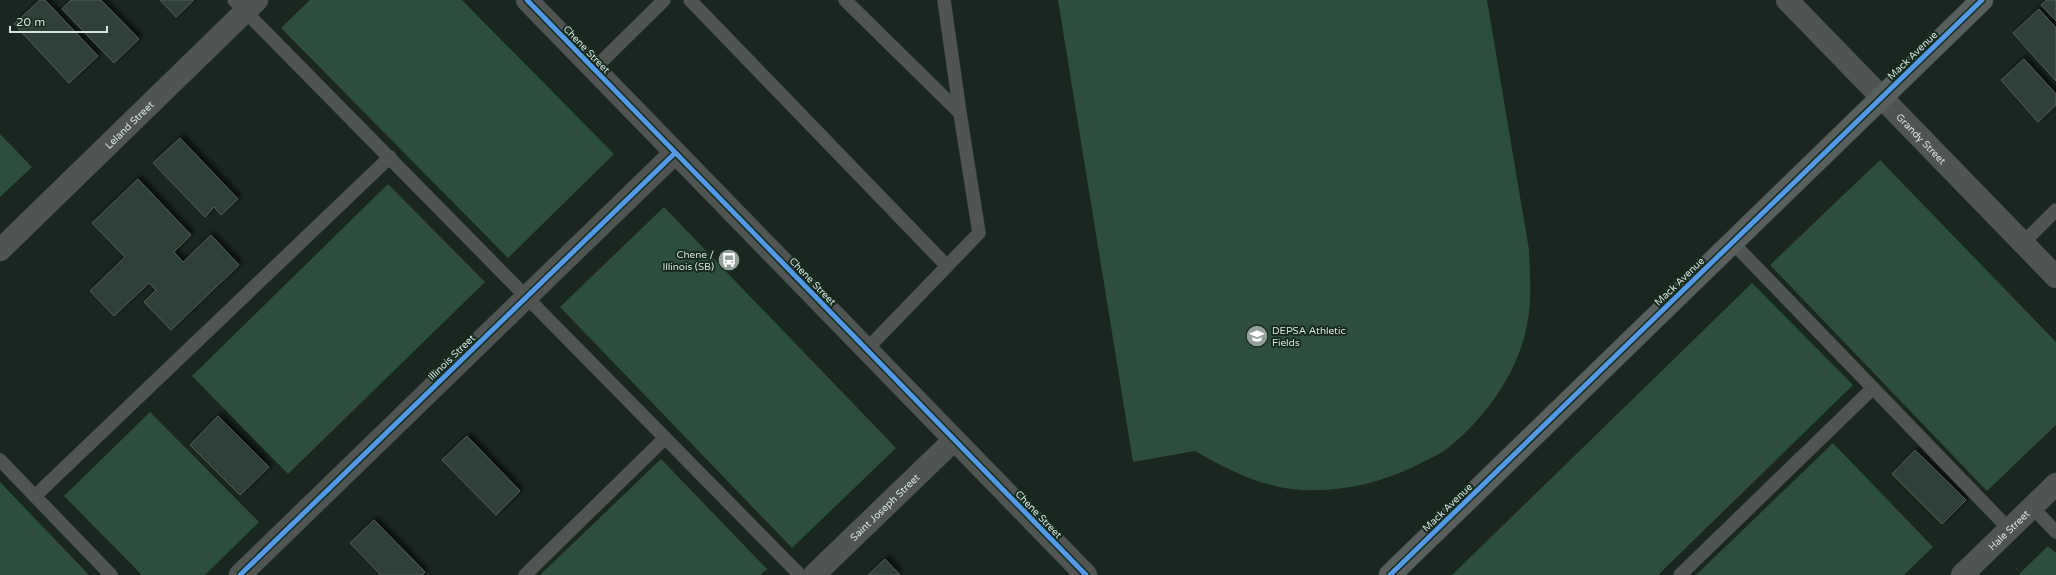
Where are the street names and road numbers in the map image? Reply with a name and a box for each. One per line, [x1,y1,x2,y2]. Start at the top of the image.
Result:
street label: Chene Street [561,23,612,76]
street label: Mack Avenue [1885,29,1940,82]
street label: Leland Street [103,99,157,152]
street label: Grandy Street [1893,111,1948,167]
street label: Chene Street [787,255,838,308]
street label: Mack Avenue [1652,255,1707,308]
street label: Illinois Street [426,332,478,383]
street label: Saint Joseph Street [848,471,923,544]
street label: Mack Avenue [1420,481,1475,534]
street label: Chene Street [1013,488,1064,541]
street label: Hale Street [1986,508,2033,553]

